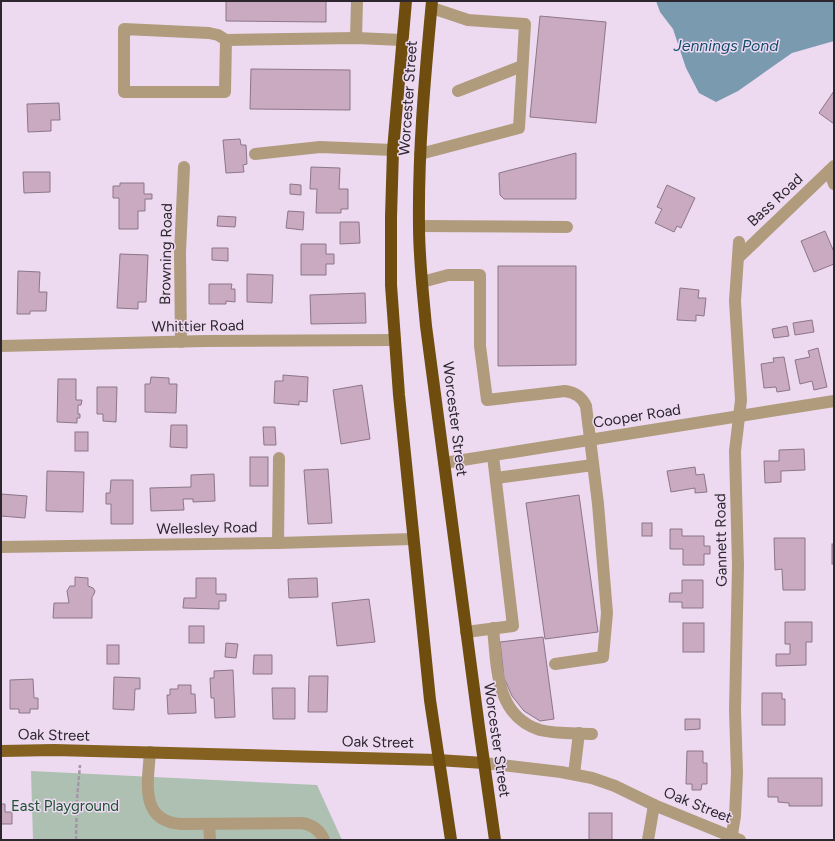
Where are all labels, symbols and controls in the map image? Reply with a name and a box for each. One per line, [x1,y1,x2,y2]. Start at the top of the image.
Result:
water label: Jennings Pond [672,36,779,55]
street label: Worcester Street [395,39,421,156]
street label: Bass Road [744,170,806,230]
street label: Browning Road [156,203,176,305]
street label: Whittier Road [152,316,244,336]
street label: Worcester Street [439,361,471,478]
street label: Cooper Road [592,400,682,432]
street label: Gannett Road [711,493,731,587]
street label: Wellesley Road [156,518,258,538]
street label: Worcester Street [480,682,514,799]
street label: Oak Street [18,725,91,745]
street label: Oak Street [342,732,415,752]
street label: Oak Street [661,783,735,827]
park label: East Playground [11,797,119,815]

